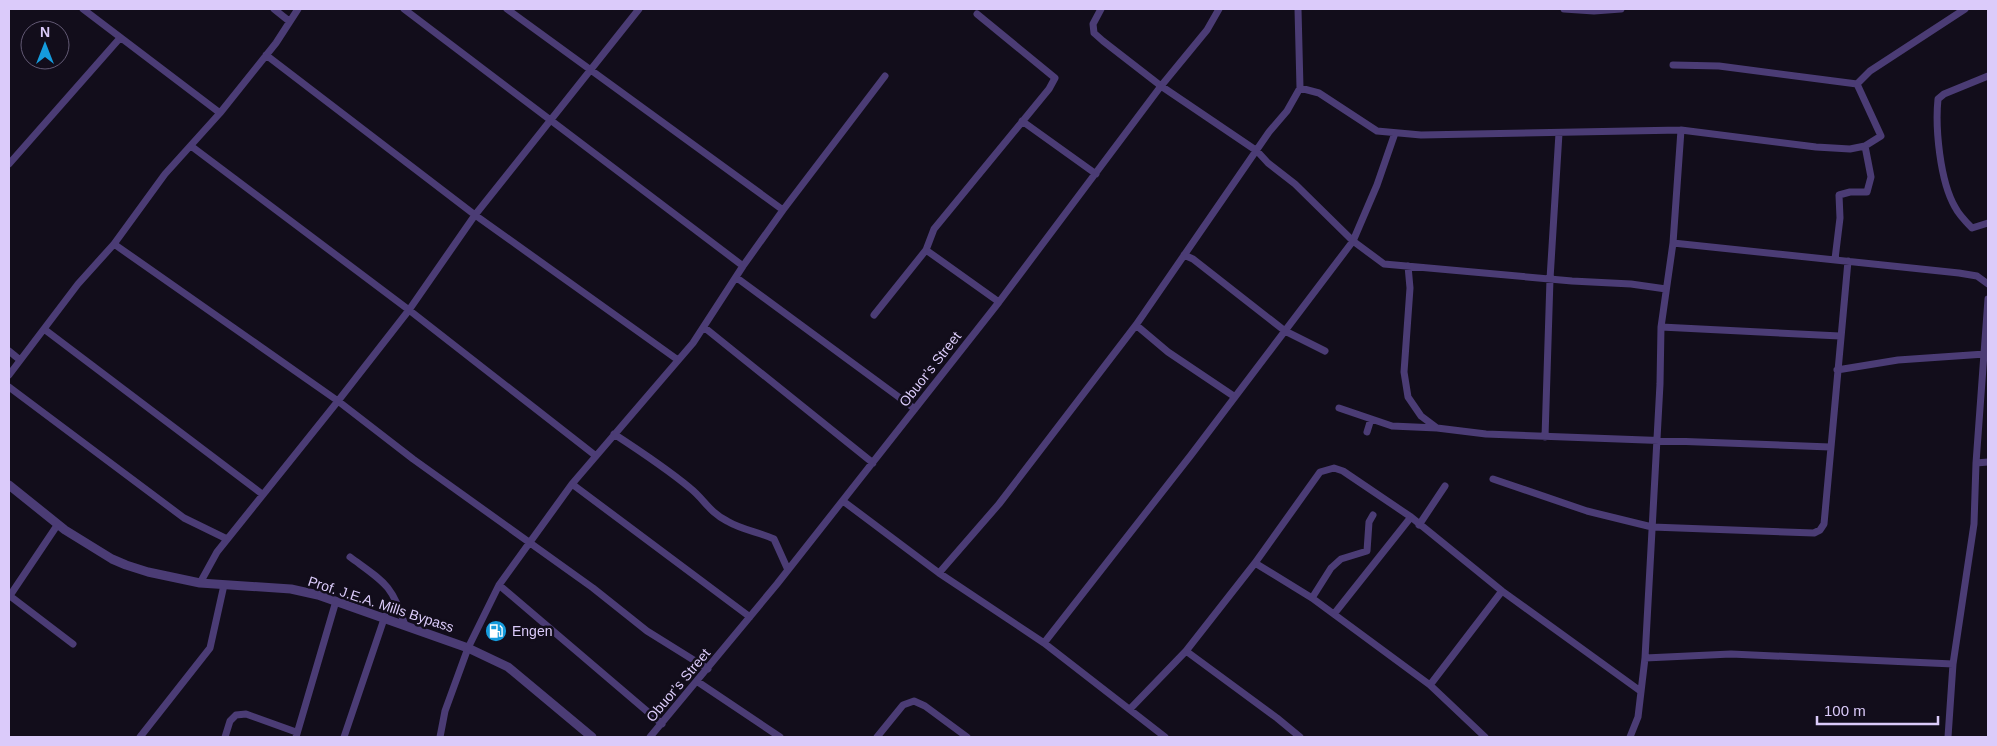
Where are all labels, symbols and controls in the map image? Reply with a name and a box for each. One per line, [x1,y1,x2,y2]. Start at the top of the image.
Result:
north arrow [20,20,70,70]
text: N [40,24,50,40]
street label: Obuor’s Street [896,328,964,410]
street label: Prof. J.E.A. Mills Bypass [306,573,456,635]
fuel station icon: Engen [484,619,508,643]
place label: Engen [512,623,552,639]
street label: Obuor’s Street [643,645,713,725]
scale bar [1817,694,1938,726]
text: 100 m [1824,702,1866,719]

